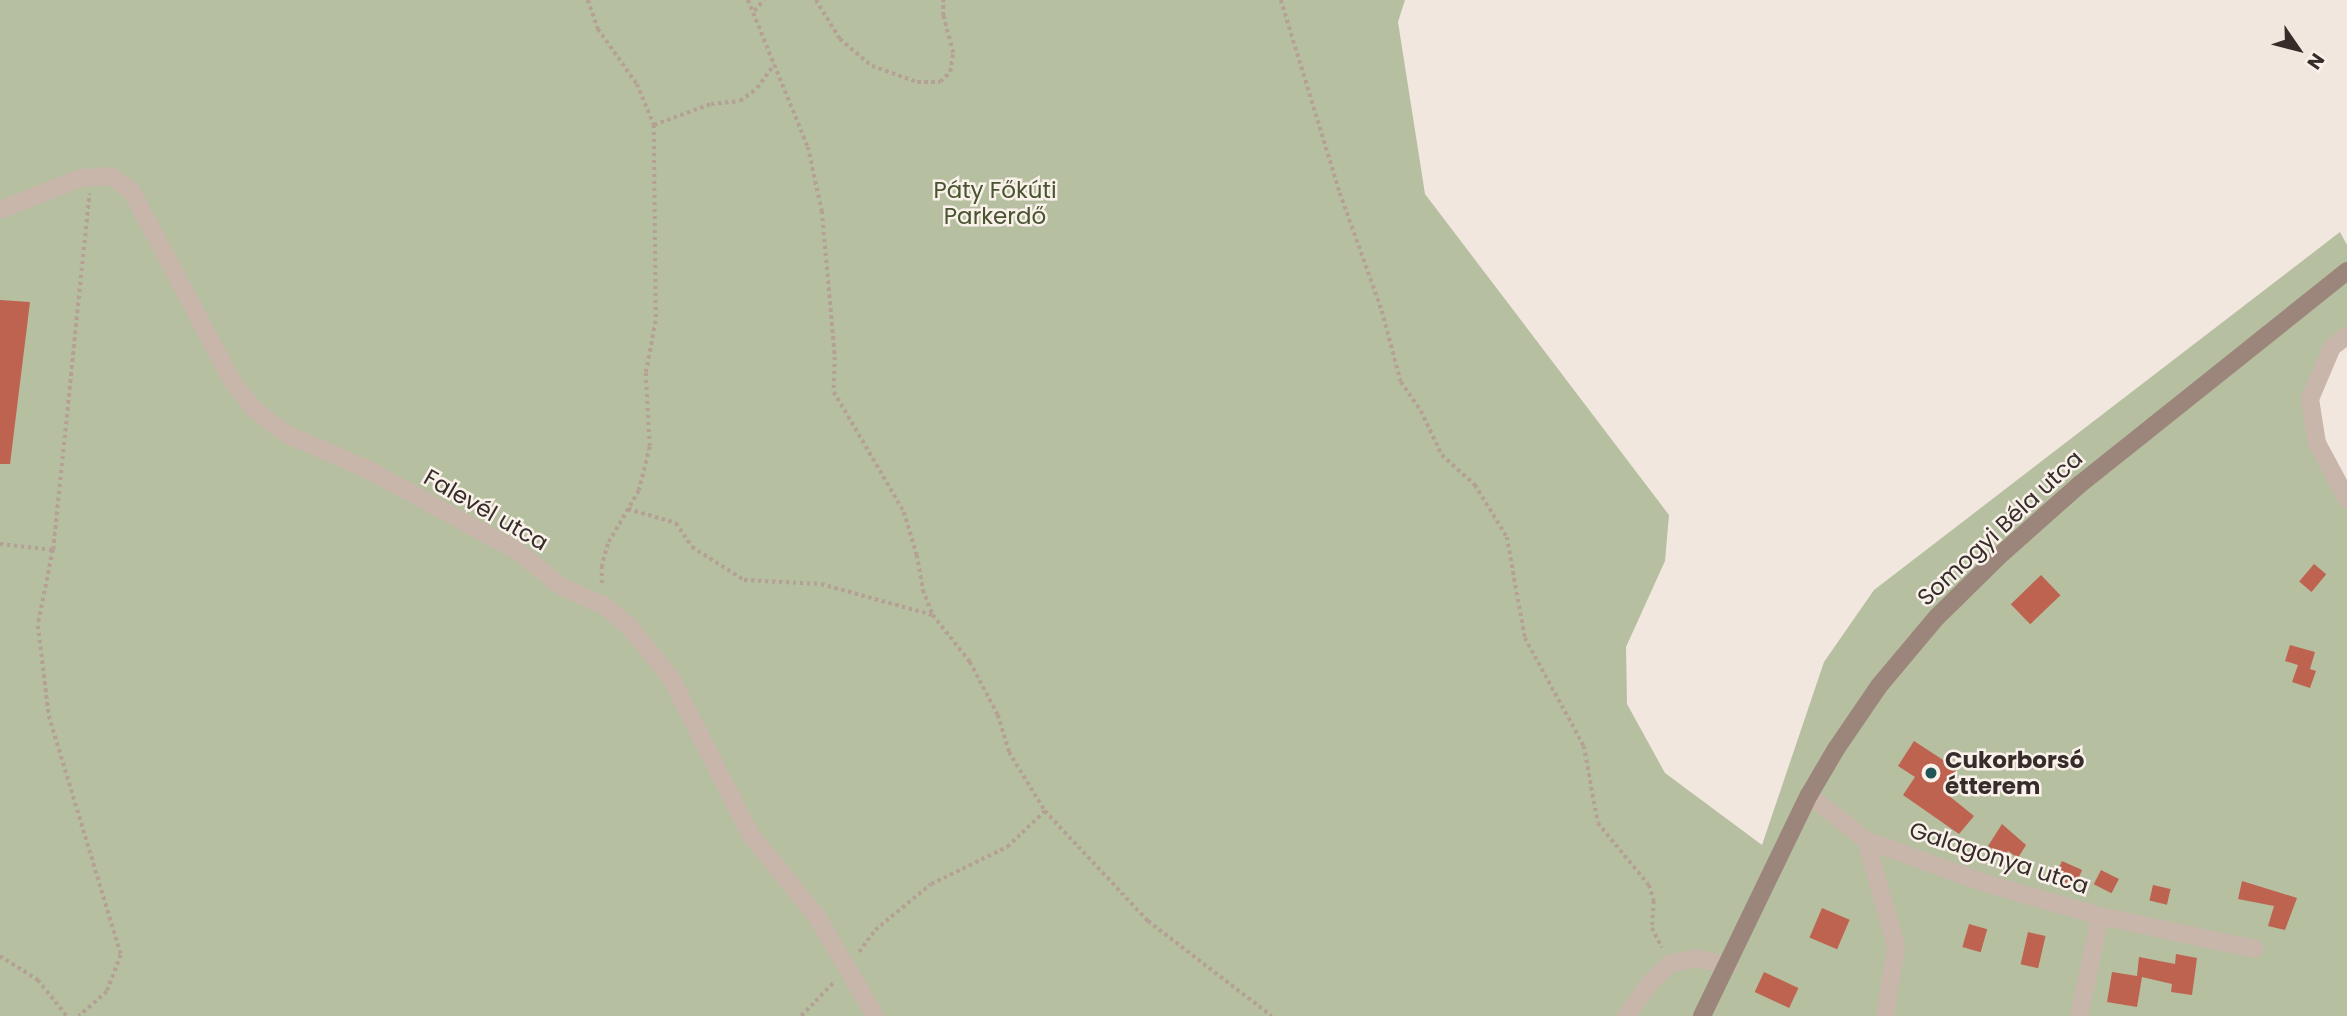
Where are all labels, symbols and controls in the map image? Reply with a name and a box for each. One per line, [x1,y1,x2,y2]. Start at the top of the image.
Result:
north arrow [2263,14,2333,84]
text: N [2300,48,2331,75]
park label: Páty Főkúti Parkerdő [933,176,1057,230]
street label: Somogyi Béla utca [1912,445,2088,611]
street label: Falevél utca [419,463,553,557]
place label: Cukorborsó étterem [1945,746,2084,800]
marker: Cukorborsó étterem [1923,765,1939,781]
street label: Galagonya utca [1906,816,2092,900]

